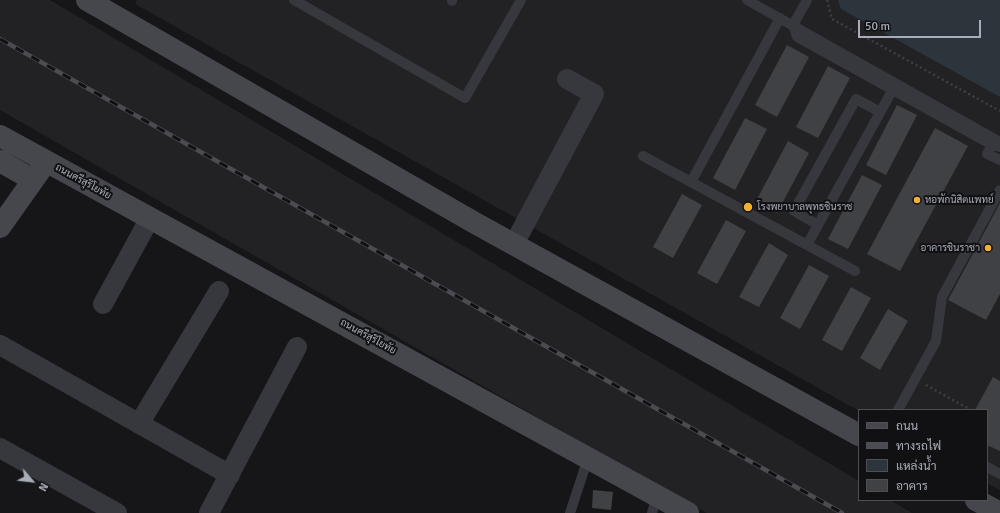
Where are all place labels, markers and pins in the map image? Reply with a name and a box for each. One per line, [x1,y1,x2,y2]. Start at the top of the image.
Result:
place label: หอพักนิสิตแพทย์ [925,194,994,206]
marker: หอพักนิสิตแพทย์ [912,195,922,205]
marker: โรงพยาบาลพุทธชินราช [742,201,754,213]
place label: โรงพยาบาลพุทธชินราช [757,201,852,213]
place label: อาคารชินราชา [921,242,980,254]
marker: อาคารชินราชา [983,243,993,253]

